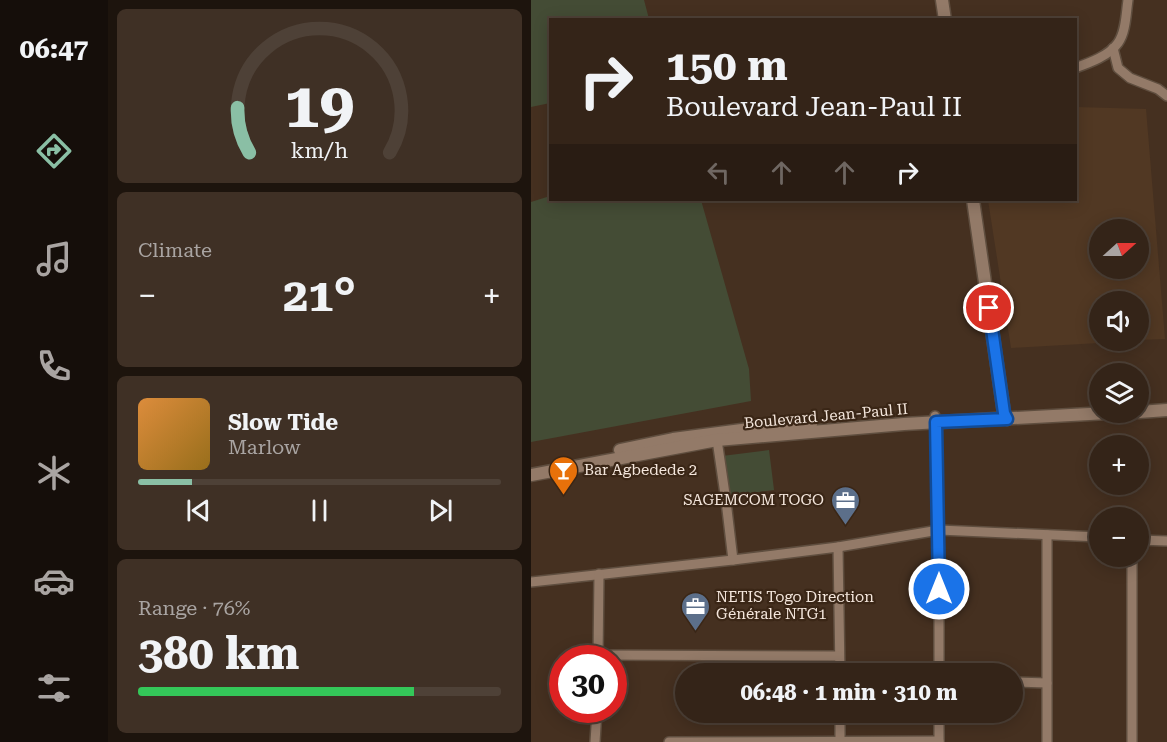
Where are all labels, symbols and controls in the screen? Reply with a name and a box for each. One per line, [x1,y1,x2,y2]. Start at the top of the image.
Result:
text: 06:47 [20,33,88,65]
text: 150 m [666,41,788,90]
icon: right [567,42,645,120]
text: 19 [285,69,354,142]
text: Boulevard Jean-Paul II [666,91,962,123]
icon: directions [33,130,75,172]
text: km/h [291,139,348,164]
icon: left [702,156,735,189]
icon: ahead [765,156,798,189]
icon: ahead [828,156,861,189]
icon: right [891,156,924,189]
north arrow [1089,219,1149,279]
map controls [1089,219,1149,567]
icon: music [33,238,75,280]
text: Climate [138,238,212,262]
text: 21° [283,269,356,322]
text: − [138,276,156,315]
text: + [483,276,501,315]
pin [963,282,1014,333]
icon: arrive [972,291,1005,324]
button: sound [1089,291,1149,351]
icon: phone [33,345,75,387]
button: layers [1089,363,1149,423]
street label: Boulevard Jean-Paul II [743,400,909,432]
text: Slow Tide [228,410,338,435]
text: Marlow [228,435,301,459]
button: + [1089,435,1149,495]
icon: climate [33,452,75,494]
bar icon: Bar Agbedede 2 [547,454,579,496]
place label: Bar Agbedede 2 [584,461,697,479]
office icon: SAGEMCOM TOGO [829,484,861,526]
place label: SAGEMCOM TOGO [683,491,824,509]
icon: previous [182,494,215,527]
icon: pause [303,494,336,527]
icon: next [424,494,457,527]
button: − [1089,507,1149,567]
position arrow [907,557,971,621]
icon: car [33,560,75,602]
place label: NETIS Togo Direction Générale NTG1 [716,588,874,623]
office icon: NETIS Togo Direction Générale NTG1 [679,590,711,632]
text: Range · 76% [138,596,250,620]
text: 380 km [138,627,299,680]
speed limit sign: 30 [549,645,627,723]
icon: filters [33,667,75,709]
text: 06:48 · 1 min · 310 m [740,680,958,705]

